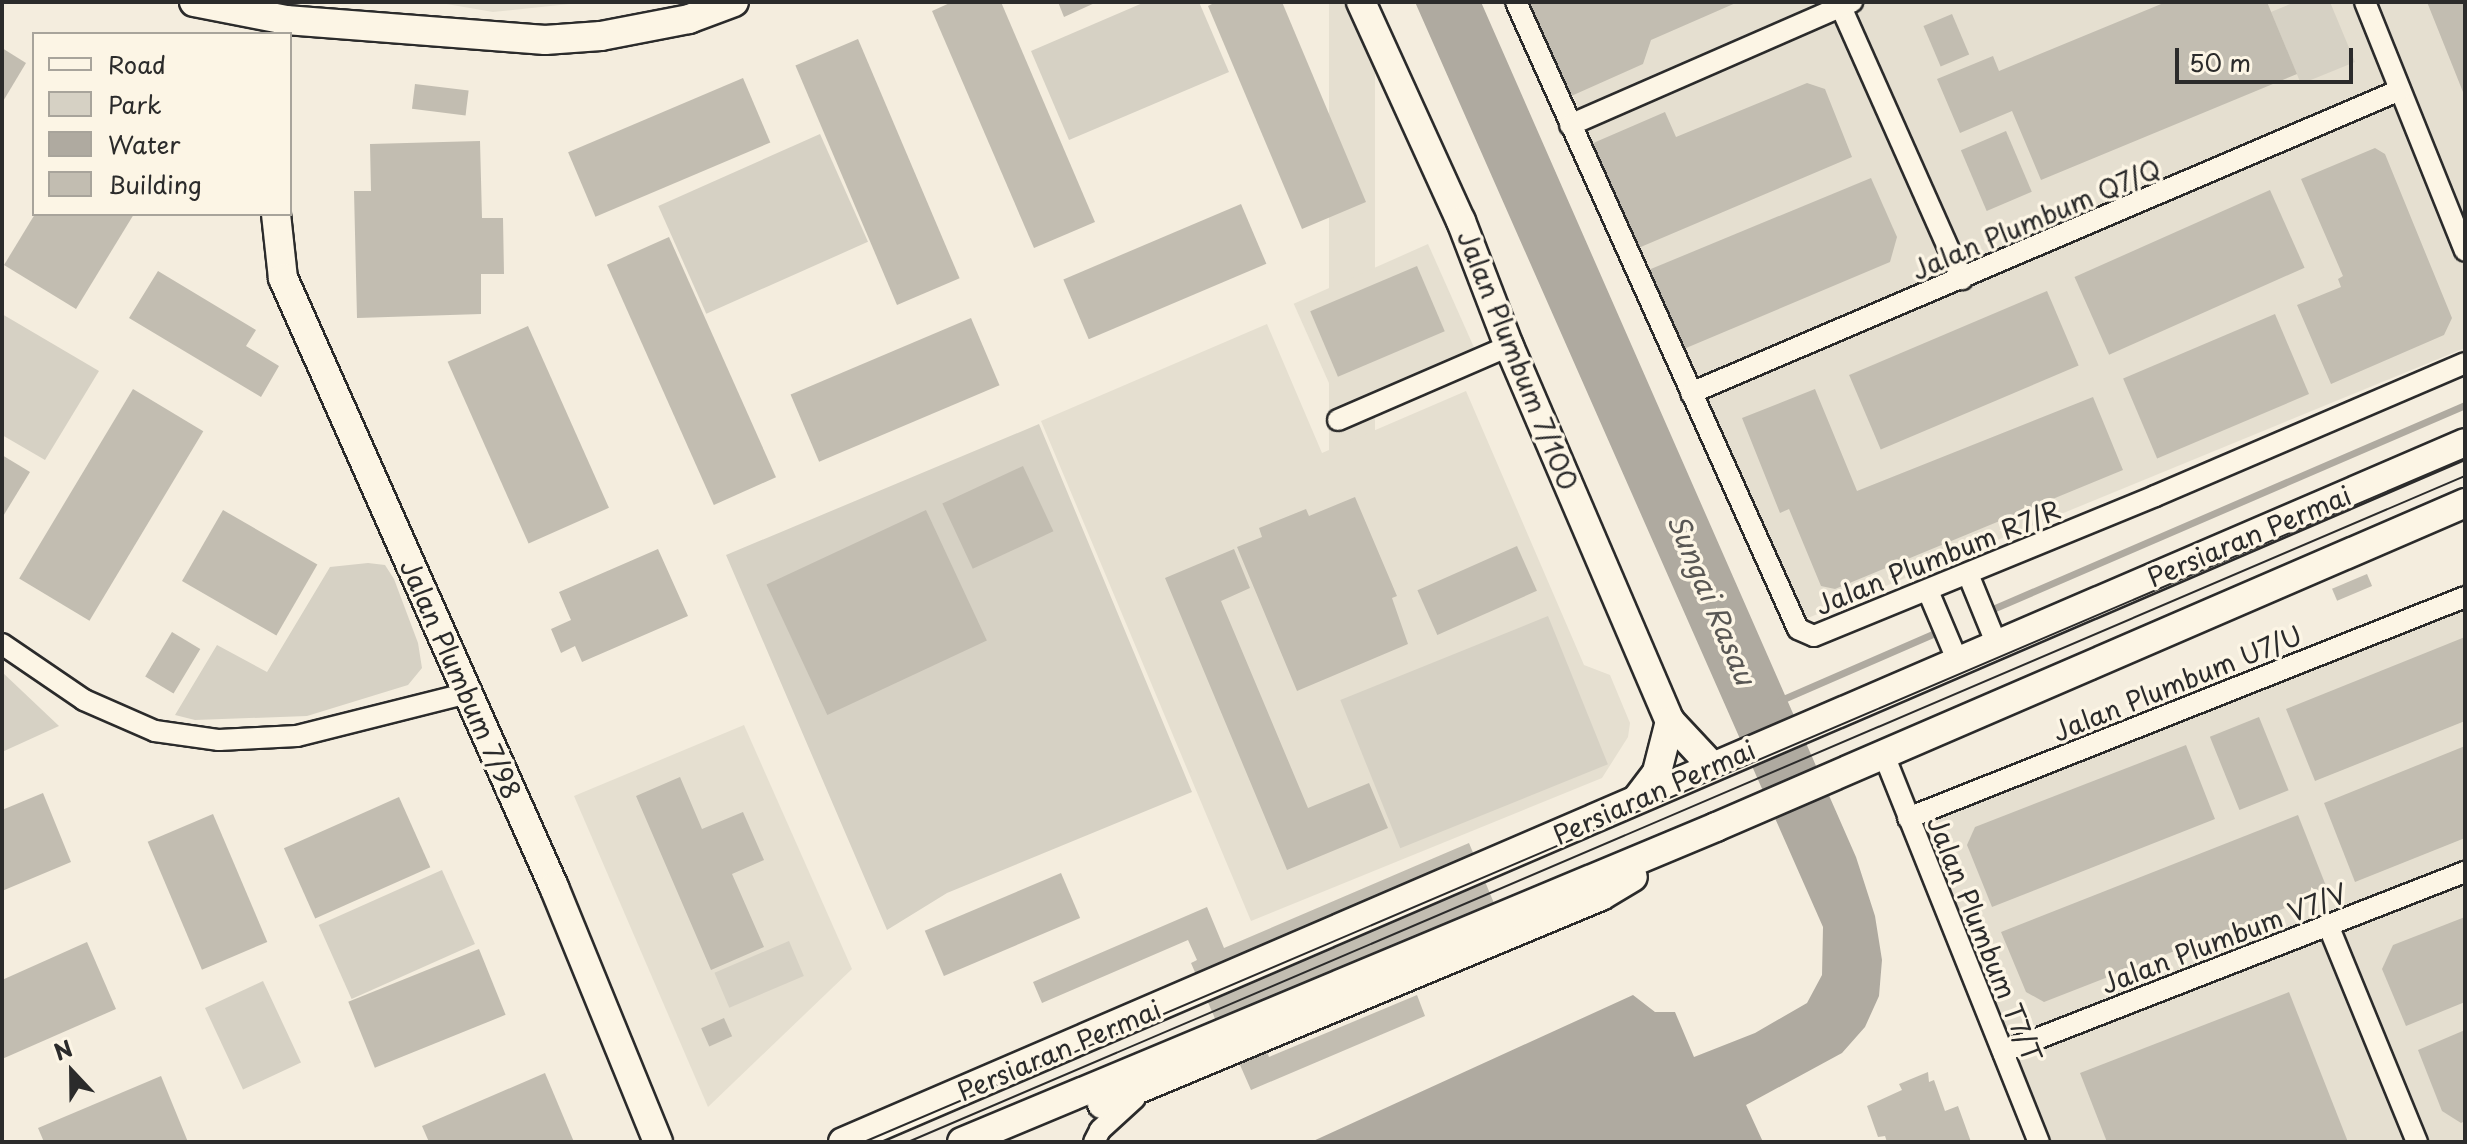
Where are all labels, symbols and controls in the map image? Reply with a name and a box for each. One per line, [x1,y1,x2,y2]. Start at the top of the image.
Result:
legend [32,32,292,216]
scale bar [2179,32,2357,82]
text: 50 m [2189,44,2251,80]
text: Road [108,46,166,82]
text: Park [108,86,162,122]
text: Water [108,126,180,162]
street label: Jalan Plumbum Q7/Q [1907,152,2165,286]
text: Building [108,166,202,202]
street label: Jalan Plumbum 7/100 [1452,226,1584,494]
street label: Persiaran Permai [2143,479,2355,593]
street label: Jalan Plumbum R7/R [1810,493,2066,621]
water label: Sungai Rasau [1661,508,1763,690]
street label: Jalan Plumbum 7/98 [394,555,528,803]
street label: Jalan Plumbum U7/U [2048,619,2306,747]
street label: Persiaran Permai [1549,734,1759,850]
street label: Jalan Plumbum T7/T [1921,811,2049,1067]
street label: Jalan Plumbum V7/V [2096,876,2352,1000]
street label: Persiaran Permai [953,993,1165,1107]
text: N [49,1031,77,1068]
north arrow [32,1032,112,1112]

